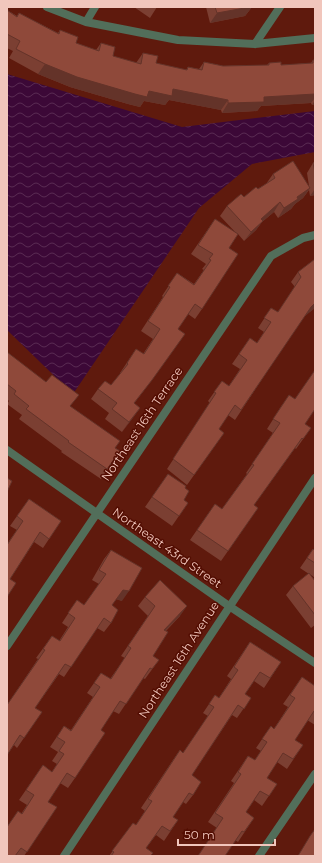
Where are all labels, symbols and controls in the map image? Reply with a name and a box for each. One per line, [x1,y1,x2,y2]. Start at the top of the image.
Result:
street label: Northeast 16th Terrace [98,364,185,484]
street label: Northeast 43rd Street [110,504,225,591]
street label: Northeast 16th Avenue [135,598,222,721]
scale bar [178,821,275,847]
text: 50 m [184,827,215,842]

